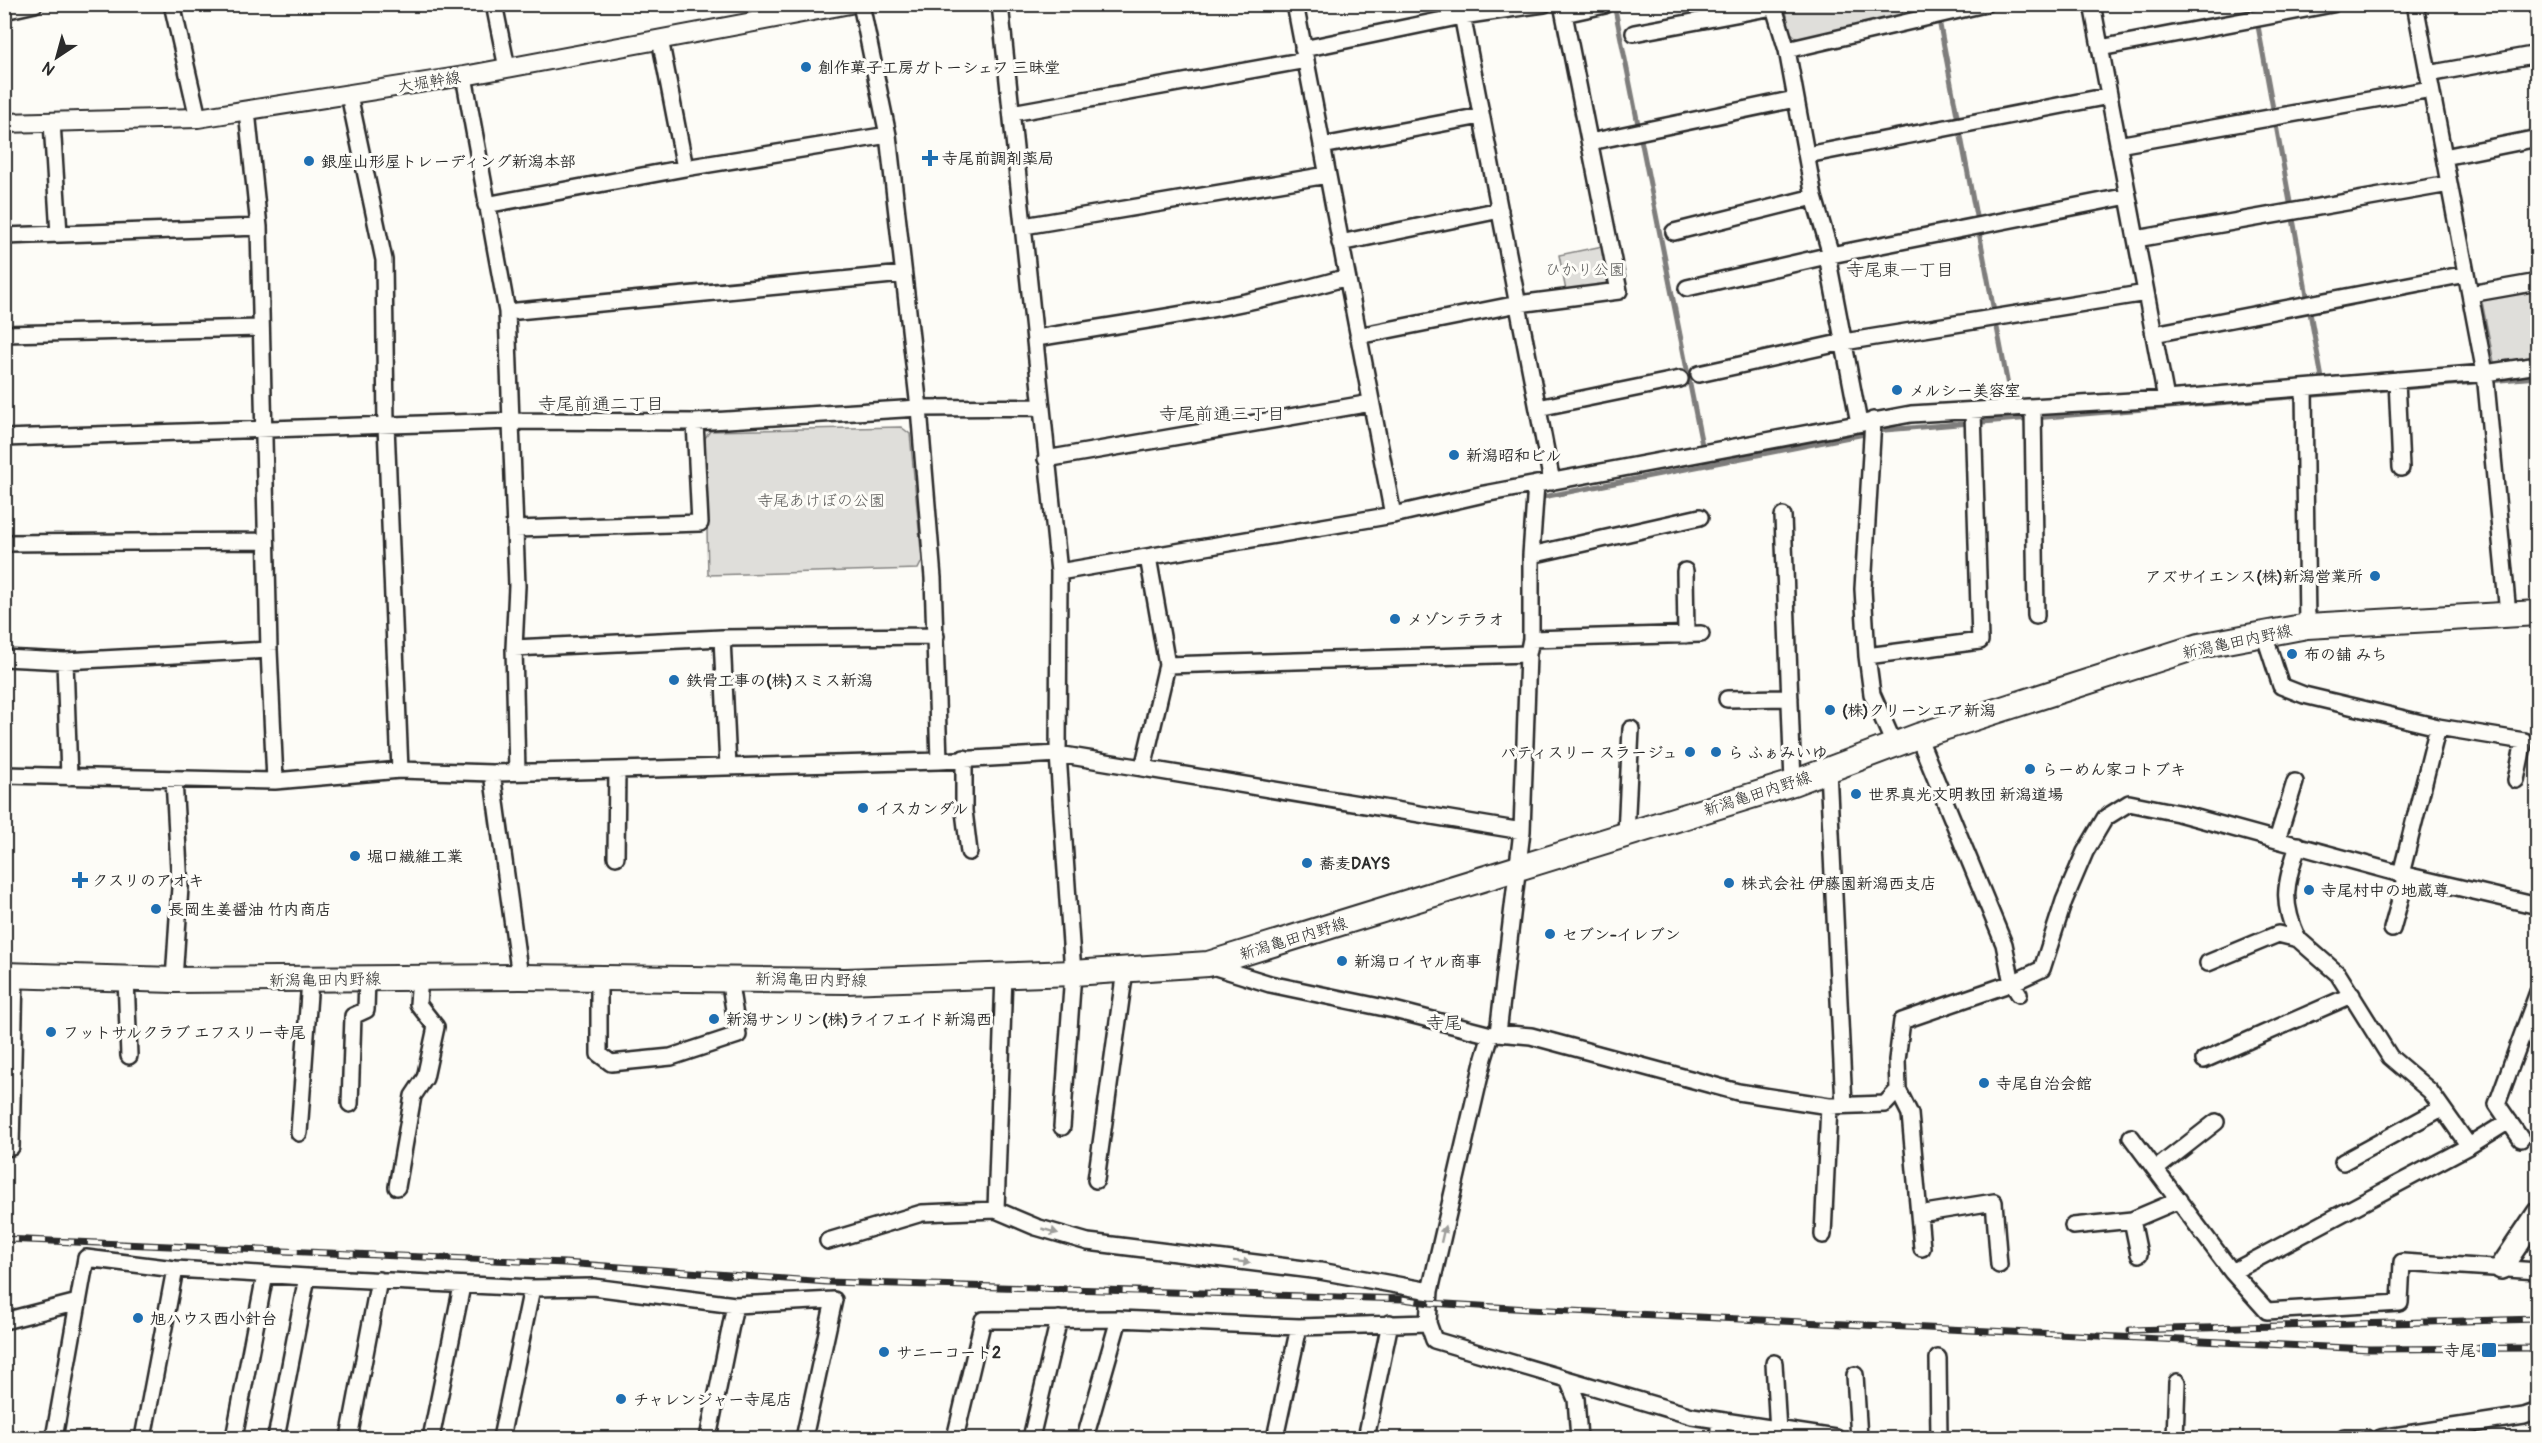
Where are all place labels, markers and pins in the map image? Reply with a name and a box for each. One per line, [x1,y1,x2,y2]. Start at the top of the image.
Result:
place label: 創作菓子工房ガトーシェフ 三昧堂 [818,58,1061,78]
marker: 創作菓子工房ガトーシェフ 三昧堂 [799,60,813,74]
place label: 寺尾前調剤薬局 [942,149,1054,169]
marker: 寺尾前調剤薬局 [923,151,937,165]
place label: 銀座山形屋トレーディング新潟本部 [321,152,576,172]
marker: 銀座山形屋トレーディング新潟本部 [302,154,316,168]
place label: メルシー美容室 [1909,381,2021,401]
marker: メルシー美容室 [1890,383,1904,397]
place label: 新潟昭和ビル [1466,446,1562,466]
marker: 新潟昭和ビル [1447,448,1461,462]
place label: アズサイエンス(株)新潟営業所 [2145,567,2363,587]
marker: アズサイエンス(株)新潟営業所 [2368,569,2382,583]
place label: メゾンテラオ [1407,610,1504,630]
marker: メゾンテラオ [1388,612,1402,626]
place label: 布の舗 みち [2304,645,2387,665]
marker: 布の舗 みち [2285,647,2299,661]
place label: 鉄骨工事の(株)スミス新潟 [686,671,873,691]
marker: 鉄骨工事の(株)スミス新潟 [667,673,681,687]
place label: (株)クリーンエア新潟 [1842,701,1996,721]
marker: (株)クリーンエア新潟 [1823,703,1837,717]
place label: パティスリー スラージュ [1500,743,1678,763]
place label: ら ふぁみいゆ [1728,743,1827,763]
marker: パティスリー スラージュ [1683,745,1697,759]
marker: ら ふぁみいゆ [1709,745,1723,759]
place label: らーめん家コトブキ [2042,760,2186,780]
marker: らーめん家コトブキ [2023,762,2037,776]
place label: 世界真光文明教団 新潟道場 [1868,785,2063,805]
marker: 世界真光文明教団 新潟道場 [1849,787,1863,801]
place label: イスカンダル [875,799,969,819]
marker: イスカンダル [856,801,870,815]
place label: 堀口繊維工業 [367,847,463,867]
marker: 堀口繊維工業 [348,849,362,863]
place label: 蕎麦DAYS [1319,854,1390,874]
marker: 蕎麦DAYS [1300,856,1314,870]
place label: クスリのアオキ [92,871,204,891]
marker: クスリのアオキ [73,873,87,887]
place label: 株式会社 伊藤園新潟西支店 [1741,874,1936,894]
marker: 株式会社 伊藤園新潟西支店 [1722,876,1736,890]
place label: 寺尾村中の地蔵尊 [2321,881,2449,901]
marker: 寺尾村中の地蔵尊 [2302,883,2316,897]
place label: 長岡生姜醤油 竹内商店 [168,900,331,920]
marker: 長岡生姜醤油 竹内商店 [149,902,163,916]
place label: セブン-イレブン [1562,925,1681,945]
marker: セブン-イレブン [1543,927,1557,941]
place label: 新潟ロイヤル商事 [1354,952,1482,972]
marker: 新潟ロイヤル商事 [1335,954,1349,968]
place label: 新潟サンリン(株)ライフエイド新潟西 [726,1010,992,1030]
marker: 新潟サンリン(株)ライフエイド新潟西 [707,1012,721,1026]
place label: フットサルクラブ エフスリー寺尾 [63,1023,306,1043]
marker: フットサルクラブ エフスリー寺尾 [44,1025,58,1039]
place label: 寺尾自治会館 [1996,1074,2092,1094]
marker: 寺尾自治会館 [1977,1076,1991,1090]
place label: 旭ハウス西小針台 [150,1309,277,1329]
marker: 旭ハウス西小針台 [131,1311,145,1325]
place label: 寺尾 [2444,1341,2476,1361]
marker: 寺尾 [2480,1341,2498,1359]
place label: サニーコート2 [896,1343,1001,1363]
marker: サニーコート2 [877,1345,891,1359]
place label: チャレンジャー寺尾店 [633,1390,792,1410]
marker: チャレンジャー寺尾店 [614,1392,628,1406]

